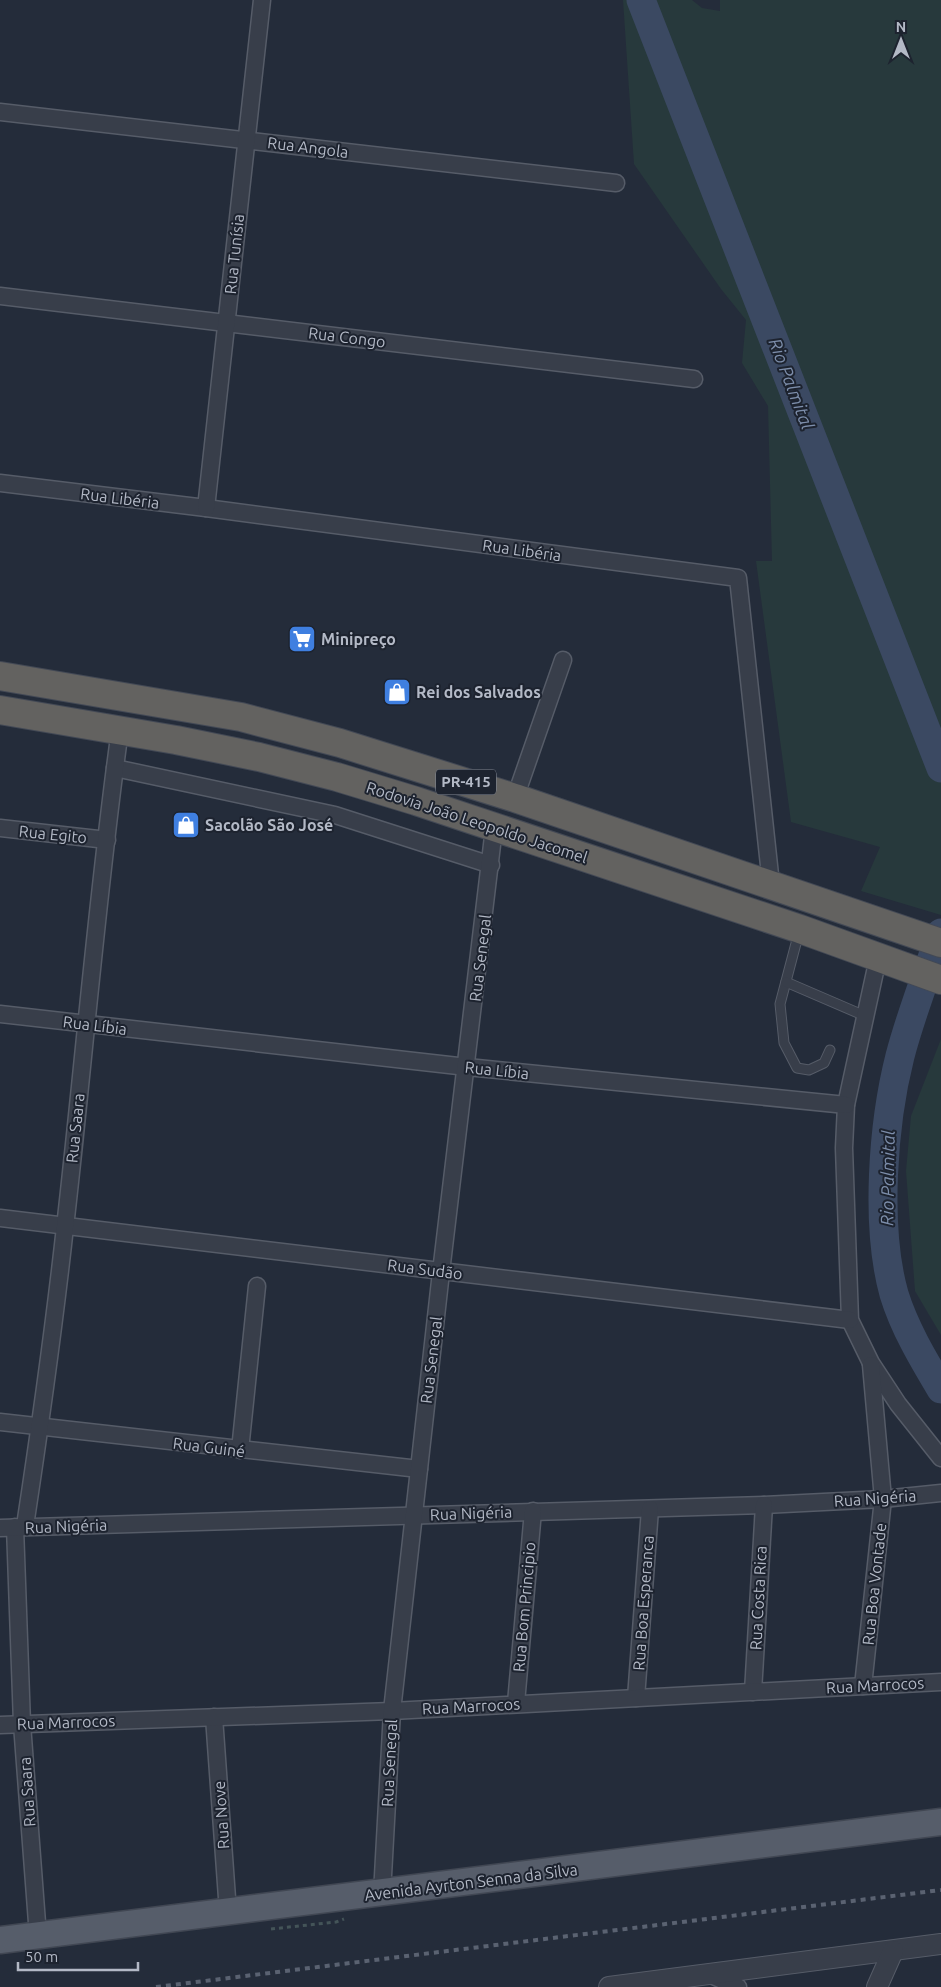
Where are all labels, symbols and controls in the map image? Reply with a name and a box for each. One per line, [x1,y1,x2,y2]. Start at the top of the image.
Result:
north arrow [876,15,926,65]
text: N [896,19,906,35]
street label: Rua Angola [266,133,350,161]
street label: Rua Tunísia [221,213,247,295]
street label: Rua Congo [307,323,387,351]
water label: Rio Palmital [765,335,818,432]
street label: Rua Libéria [79,484,161,512]
street label: Rua Libéria [481,536,563,564]
supermarket icon: Minipreço [287,624,317,654]
place label: Minipreço [321,630,396,649]
shop icon: Rei dos Salvados [382,677,412,707]
place label: Rei dos Salvados [416,683,541,701]
road number: PR-415 [436,770,496,794]
street label: Rodovia João Leopoldo Jacomel [364,778,590,866]
shop icon: Sacolão São José [171,810,201,840]
place label: Sacolão São José [205,816,333,834]
street label: Rua Egito [18,821,88,847]
street label: Rua Senegal [466,913,494,1003]
street label: Rua Líbia [62,1012,128,1038]
street label: Rua Líbia [464,1058,530,1082]
street label: Rua Saara [62,1092,88,1164]
water label: Rio Palmital [876,1130,898,1226]
street label: Rua Sudão [386,1255,464,1283]
street label: Rua Senegal [417,1315,445,1405]
street label: Rua Guiné [172,1434,246,1460]
street label: Rua Nigéria [833,1486,917,1510]
street label: Rua Nigéria [429,1503,513,1523]
street label: Rua Nigéria [24,1516,108,1536]
street label: Rua Boa Vontade [859,1522,889,1646]
street label: Rua Boa Esperanca [629,1535,657,1671]
street label: Rua Bom Principio [509,1541,539,1673]
street label: Rua Costa Rica [746,1545,770,1651]
street label: Rua Marrocos [825,1673,925,1697]
street label: Rua Marrocos [421,1694,521,1718]
street label: Rua Marrocos [17,1711,115,1733]
street label: Rua Senegal [378,1719,400,1807]
street label: Rua Saara [16,1756,38,1828]
street label: Rua Nove [210,1780,232,1850]
street label: Avenida Ayrton Senna da Silva [363,1860,579,1904]
scale bar [18,1940,138,1972]
text: 50 m [25,1948,58,1965]

